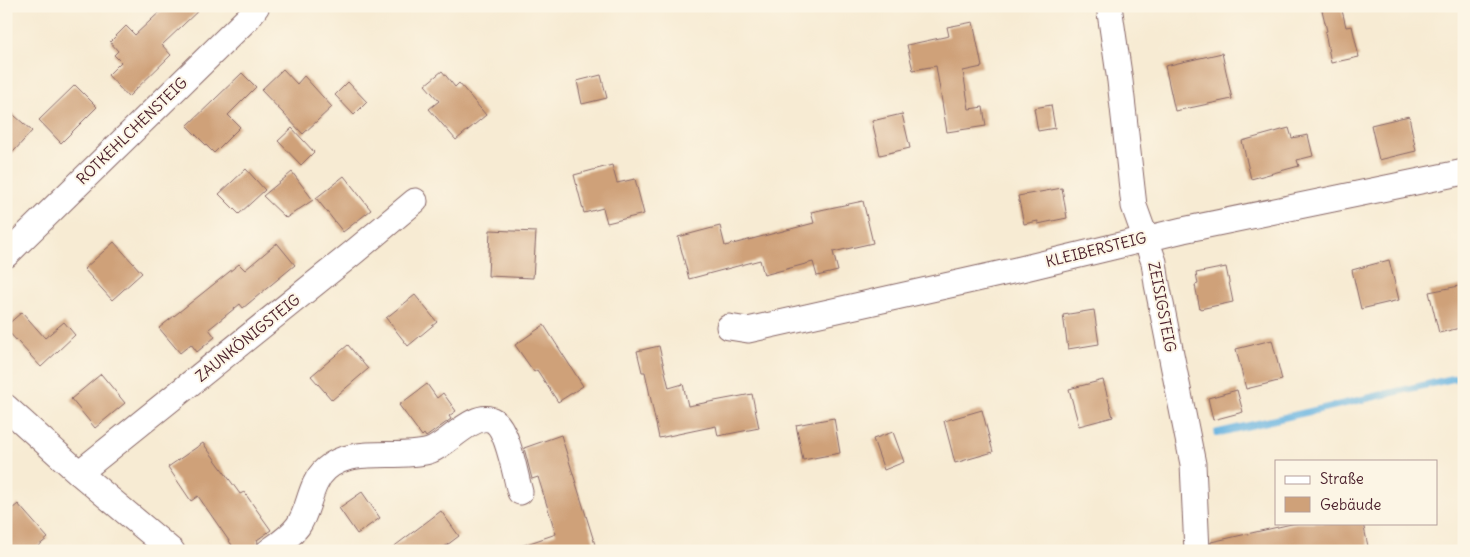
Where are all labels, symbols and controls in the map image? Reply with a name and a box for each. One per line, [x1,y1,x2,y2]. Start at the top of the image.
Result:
street label: ROTKEHLCHENSTEIG [72,73,191,188]
street label: KLEIBERSTEIG [1044,228,1148,271]
street label: ZEISIGSTEIG [1144,260,1181,354]
street label: ZAUNKÖNIGSTEIG [192,290,304,386]
legend [1275,460,1438,524]
text: Straße [1320,469,1364,488]
text: Gebäude [1320,495,1381,514]

